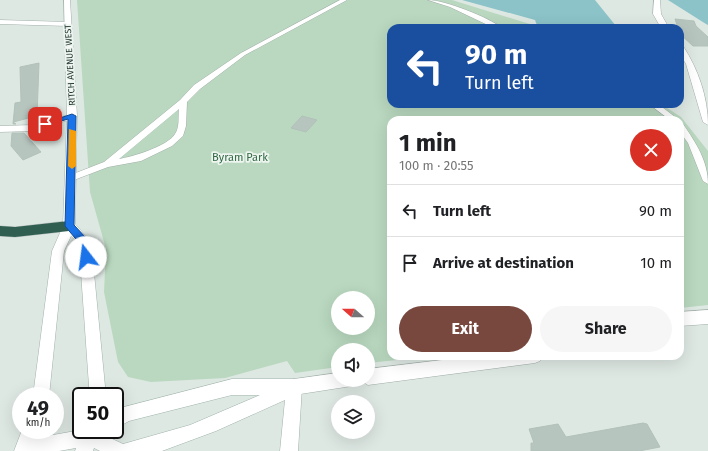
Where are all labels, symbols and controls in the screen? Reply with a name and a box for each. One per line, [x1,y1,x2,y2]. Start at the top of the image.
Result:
street label: RITCH AVENUE WEST [63,24,77,106]
text: 90 m [465,38,527,71]
icon: left [399,40,451,92]
text: Turn left [465,72,534,94]
pin [28,107,62,141]
icon: arrive [34,113,56,135]
text: 1 min [399,129,457,157]
button: close [630,129,672,171]
park label: Byram Park [212,151,268,164]
text: 100 m · 20:55 [399,158,474,173]
icon: left [399,200,421,222]
text: Turn left [433,202,491,220]
text: 90 m [639,202,672,220]
position arrow [65,236,107,278]
icon: arrive [399,252,421,274]
text: Arrive at destination [433,254,574,272]
text: 10 m [640,254,672,272]
north arrow [331,291,375,335]
map controls [331,291,375,439]
button: Exit [399,306,532,352]
button: Share [540,306,672,352]
button: sound [331,343,375,387]
speed limit sign: 50 [72,387,124,439]
button: layers [331,395,375,439]
text: 49 [27,396,49,420]
text: km/h [26,417,50,429]

